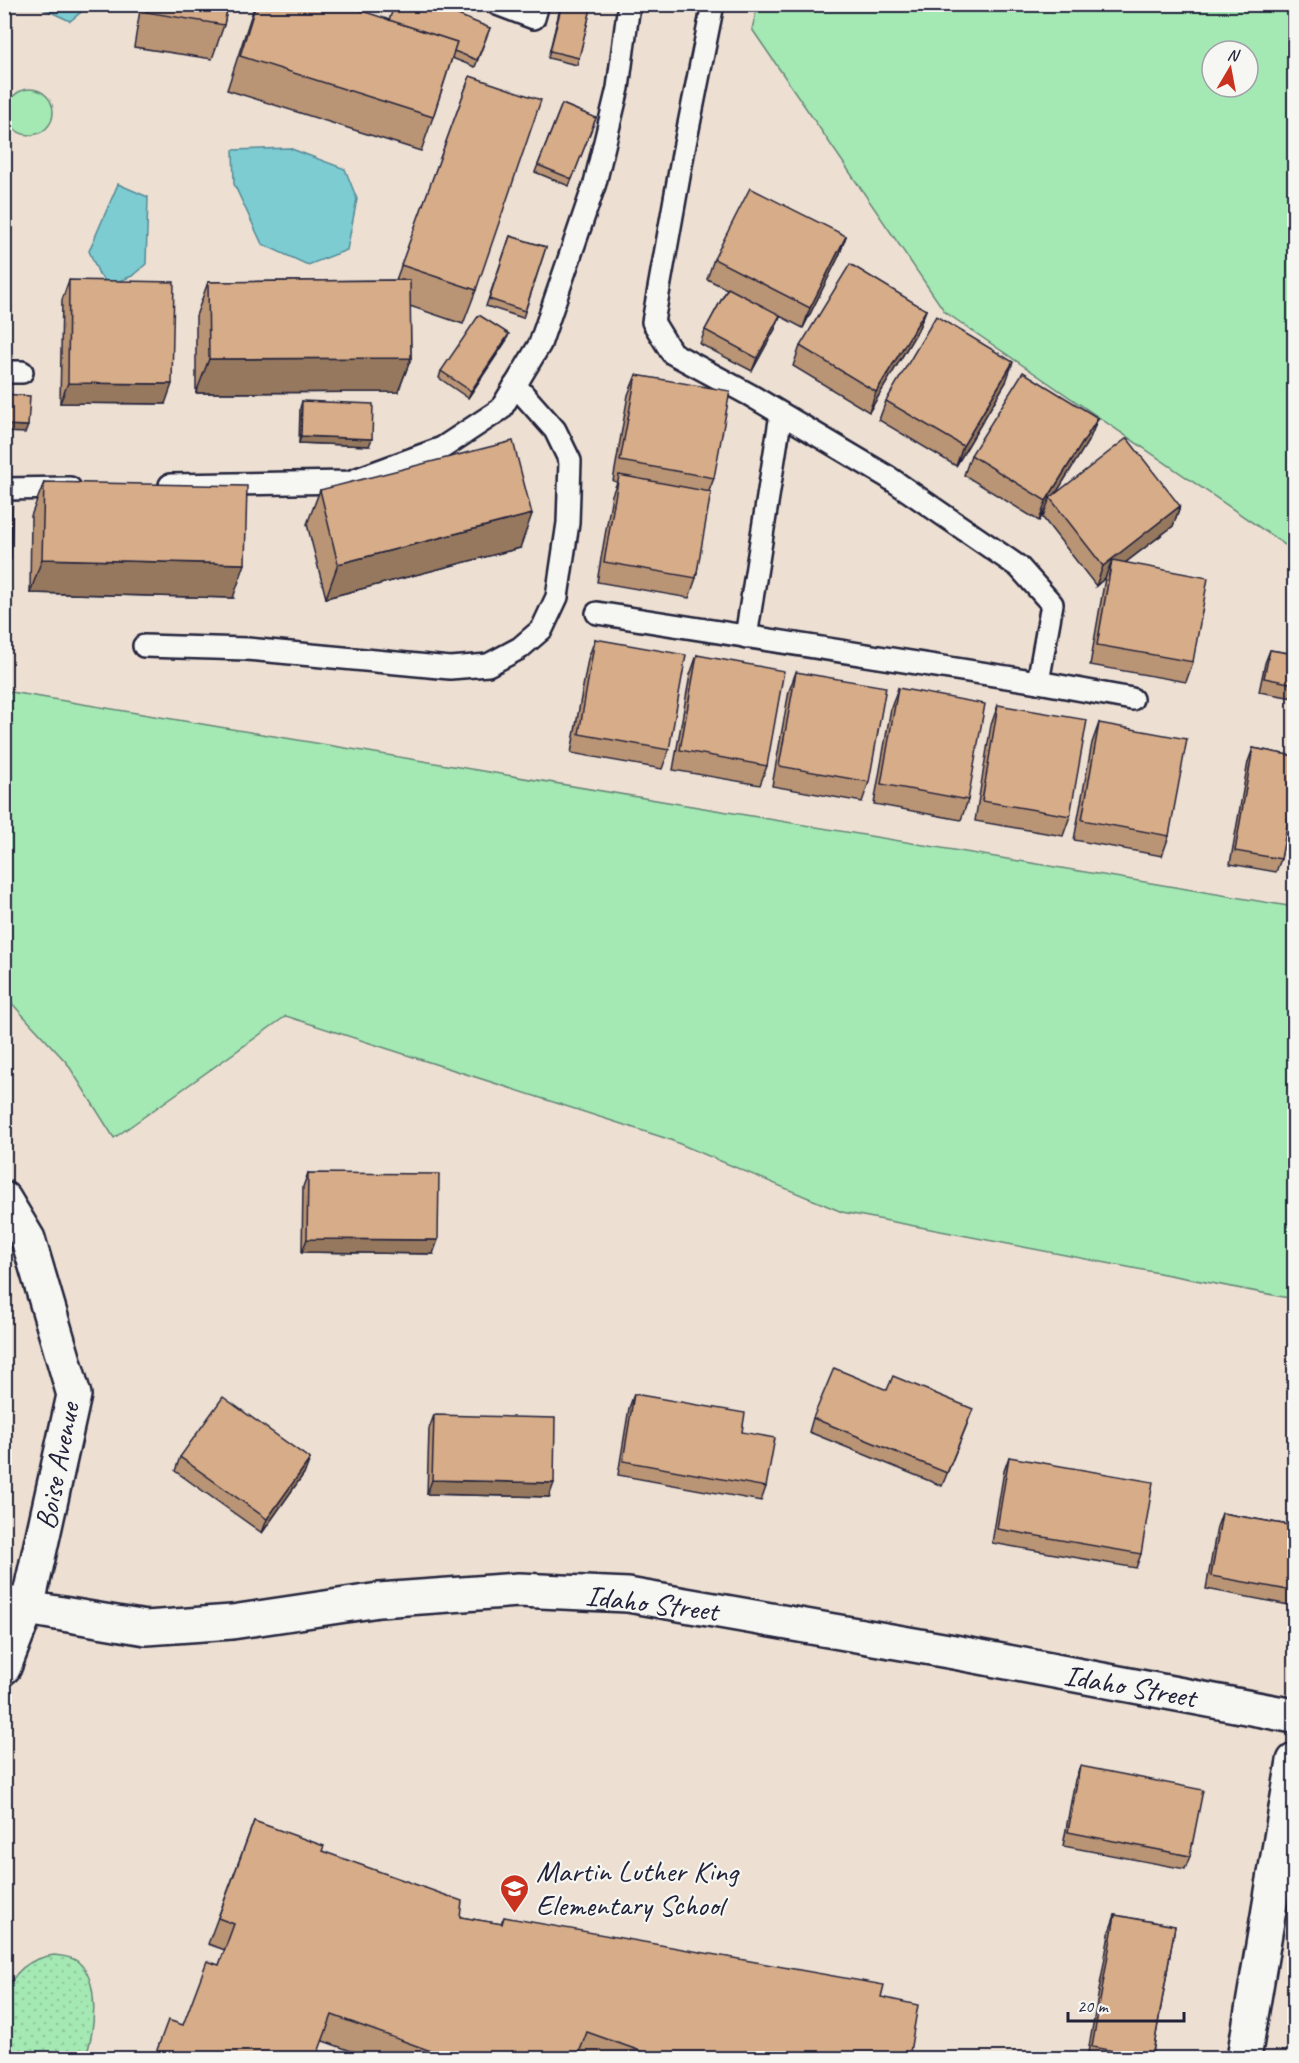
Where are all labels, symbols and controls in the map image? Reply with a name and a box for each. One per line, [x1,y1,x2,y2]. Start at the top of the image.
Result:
north arrow [1200,39,1260,99]
text: N [1226,45,1242,66]
street label: Boise Avenue [26,1397,88,1533]
street label: Idaho Street [584,1576,723,1630]
street label: Idaho Street [1061,1656,1202,1717]
place label: Martin Luther King Elementary School [536,1852,740,1924]
school or university icon: Martin Luther King Elementary School [499,1872,531,1914]
scale bar [1068,1985,1184,2023]
text: 20 m [1077,1995,1110,2017]

